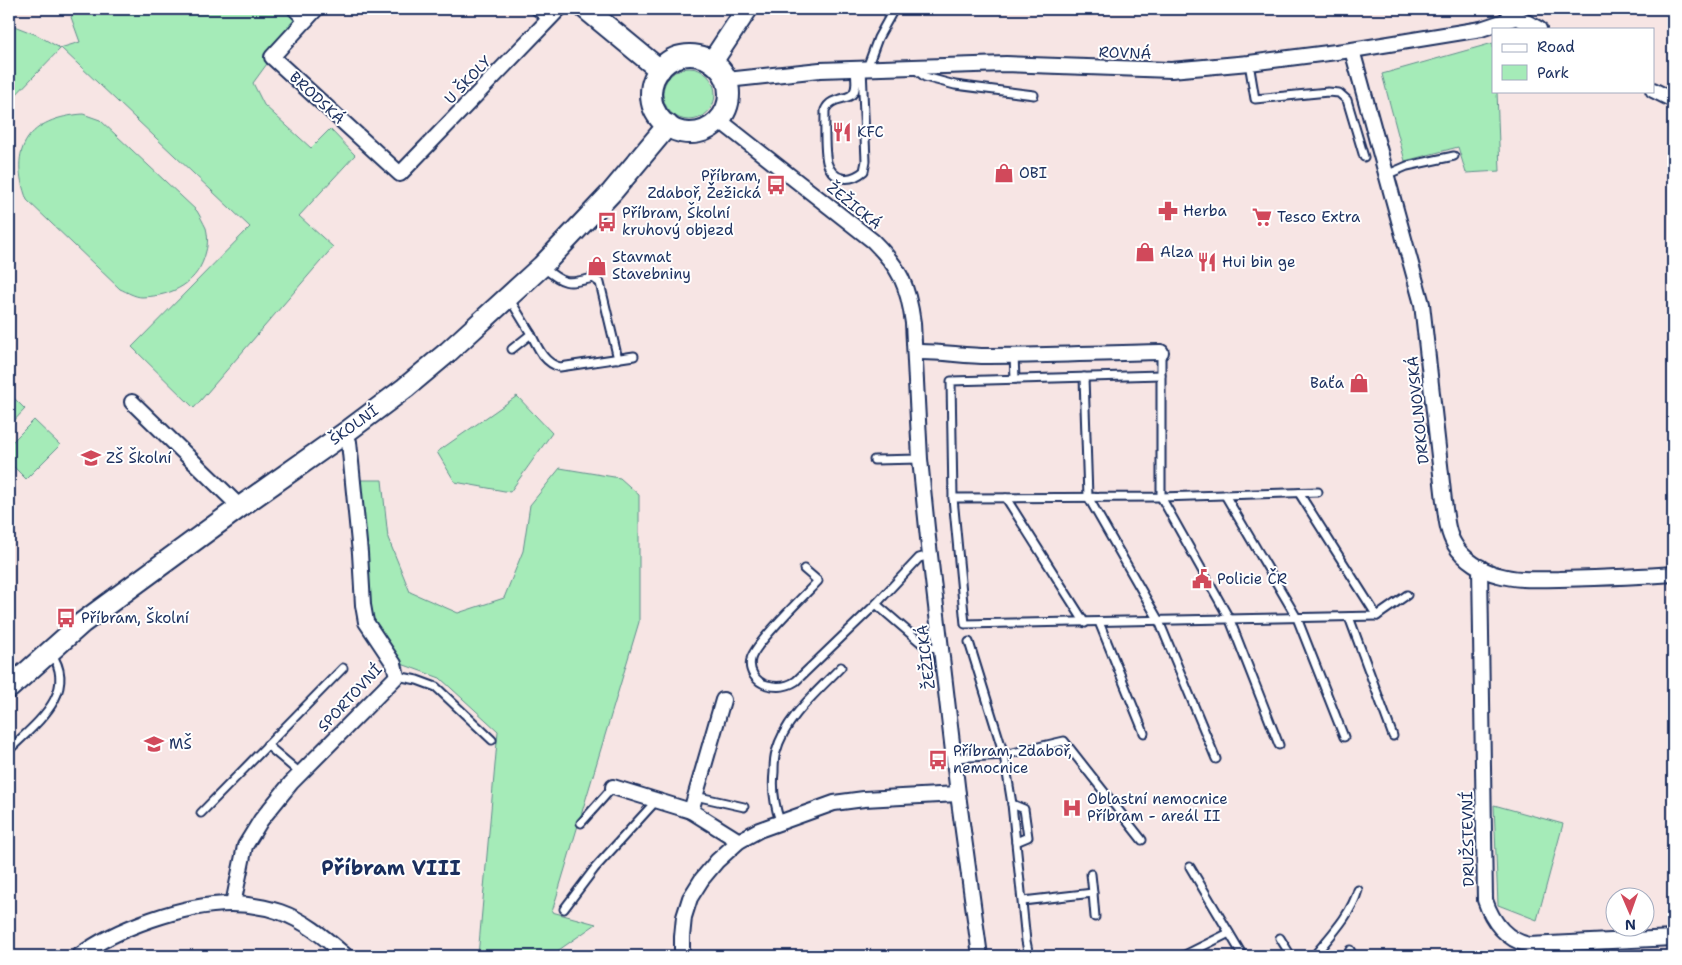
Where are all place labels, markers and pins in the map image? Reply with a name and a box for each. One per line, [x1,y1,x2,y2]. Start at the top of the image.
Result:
restaurant icon: KFC [831,121,853,143]
place label: KFC [857,122,884,142]
shop icon: OBI [993,162,1015,184]
place label: OBI [1019,163,1047,183]
place label: Příbram, Zdaboř, Žežická [648,166,762,203]
bus stop icon: Příbram, Zdaboř, Žežická [765,174,787,196]
pharmacy icon: Herba [1157,200,1179,222]
place label: Herba [1183,201,1227,221]
place label: Příbram, Školní kruhový objezd [622,202,734,240]
supermarket icon: Tesco Extra [1251,206,1273,228]
place label: Tesco Extra [1277,207,1361,227]
bus stop icon: Příbram, Školní kruhový objezd [596,211,618,233]
shop icon: Alza [1134,241,1156,263]
place label: Alza [1160,242,1194,262]
place label: Stavmat Stavebniny [612,247,691,284]
restaurant icon: Hui bin ge [1196,251,1218,273]
place label: Hui bin ge [1222,252,1295,272]
shop icon: Stavmat Stavebniny [586,255,608,277]
shop icon: Baťa [1348,372,1370,394]
place label: Baťa [1310,373,1345,393]
school or university icon: ZŠ Školní [80,447,102,469]
place label: ZŠ Školní [106,447,172,468]
public building icon: Policie ČR [1191,568,1213,590]
place label: Policie ČR [1217,568,1287,589]
bus stop icon: Příbram, Školní [55,607,77,629]
place label: Příbram, Školní [81,607,190,628]
school or university icon: MŠ [143,733,165,755]
place label: MŠ [169,733,192,754]
place label: Příbram, Zdaboř, nemocnice [953,741,1072,778]
bus stop icon: Příbram, Zdaboř, nemocnice [927,749,949,771]
place label: Oblastní nemocnice Příbram - areál II [1087,789,1228,826]
hospital icon: Oblastní nemocnice Příbram - areál II [1061,797,1083,819]

